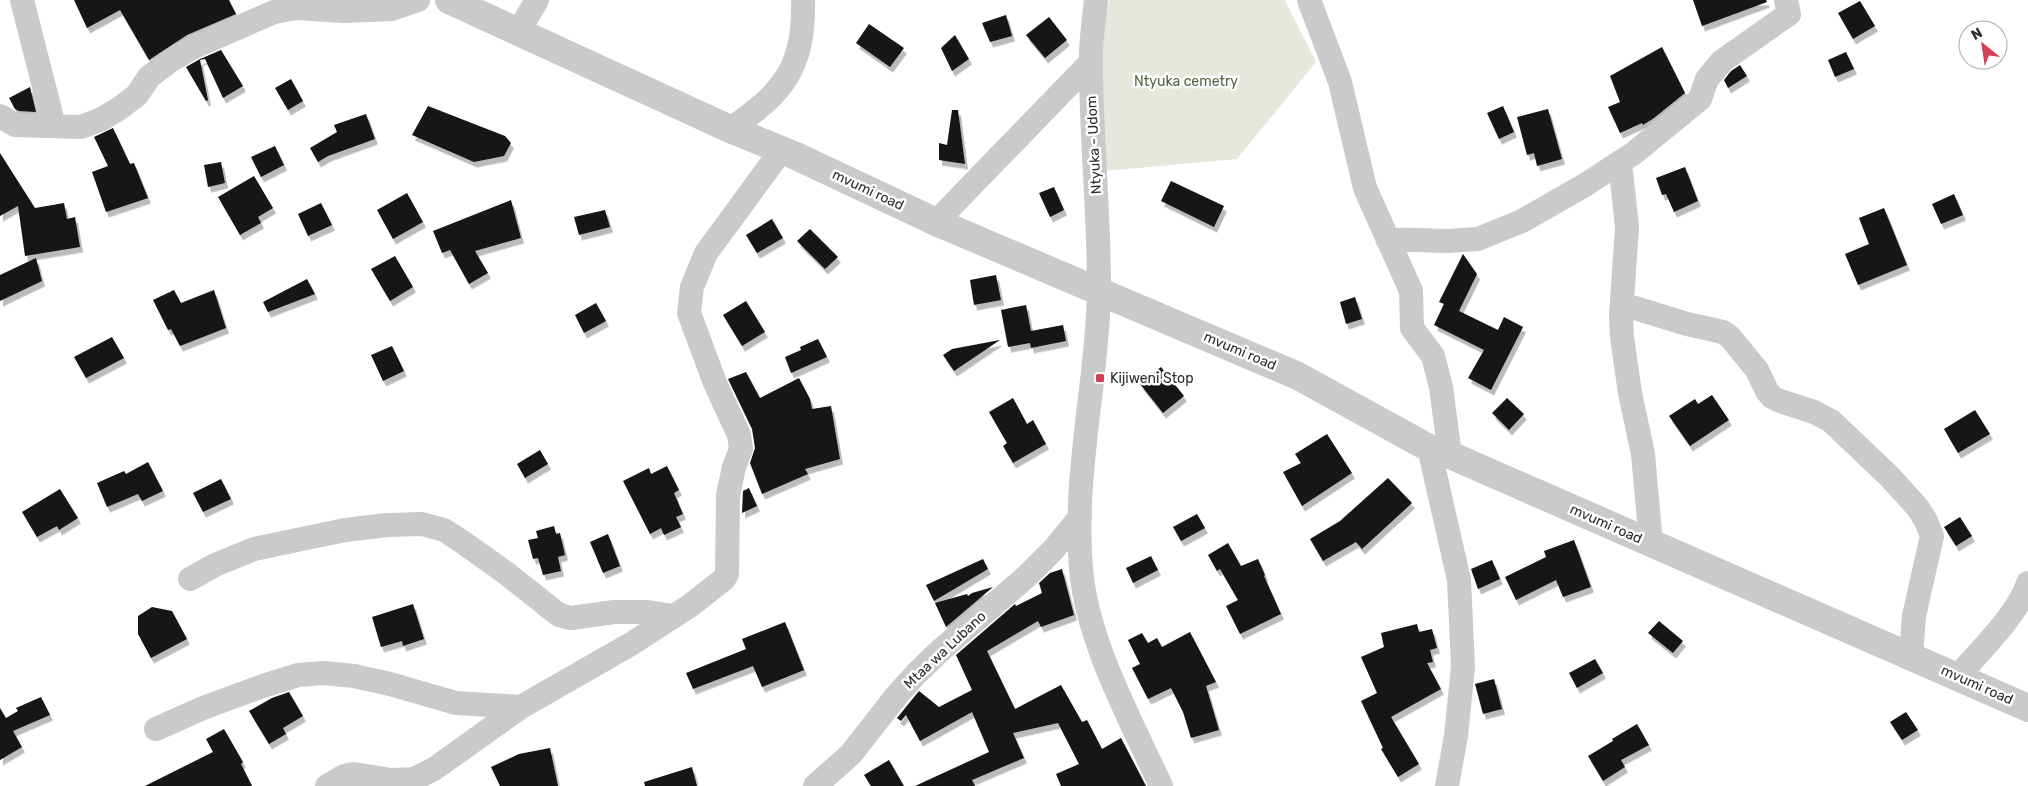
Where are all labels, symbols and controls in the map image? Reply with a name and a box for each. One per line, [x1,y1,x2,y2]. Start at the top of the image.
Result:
north arrow [1958,20,2008,70]
text: N [1968,24,1985,44]
park label: Ntyuka cemetry [1134,73,1238,90]
street label: Ntyuka - Udom [1083,95,1105,195]
street label: mvumi road [830,166,906,214]
street label: mvumi road [1201,328,1279,374]
place label: Kijiweni Stop [1110,370,1194,387]
marker: Kijiweni Stop [1094,372,1106,384]
street label: mvumi road [1567,501,1645,547]
street label: Mtaa wa Lubano [900,608,990,692]
street label: mvumi road [1938,662,2016,708]

